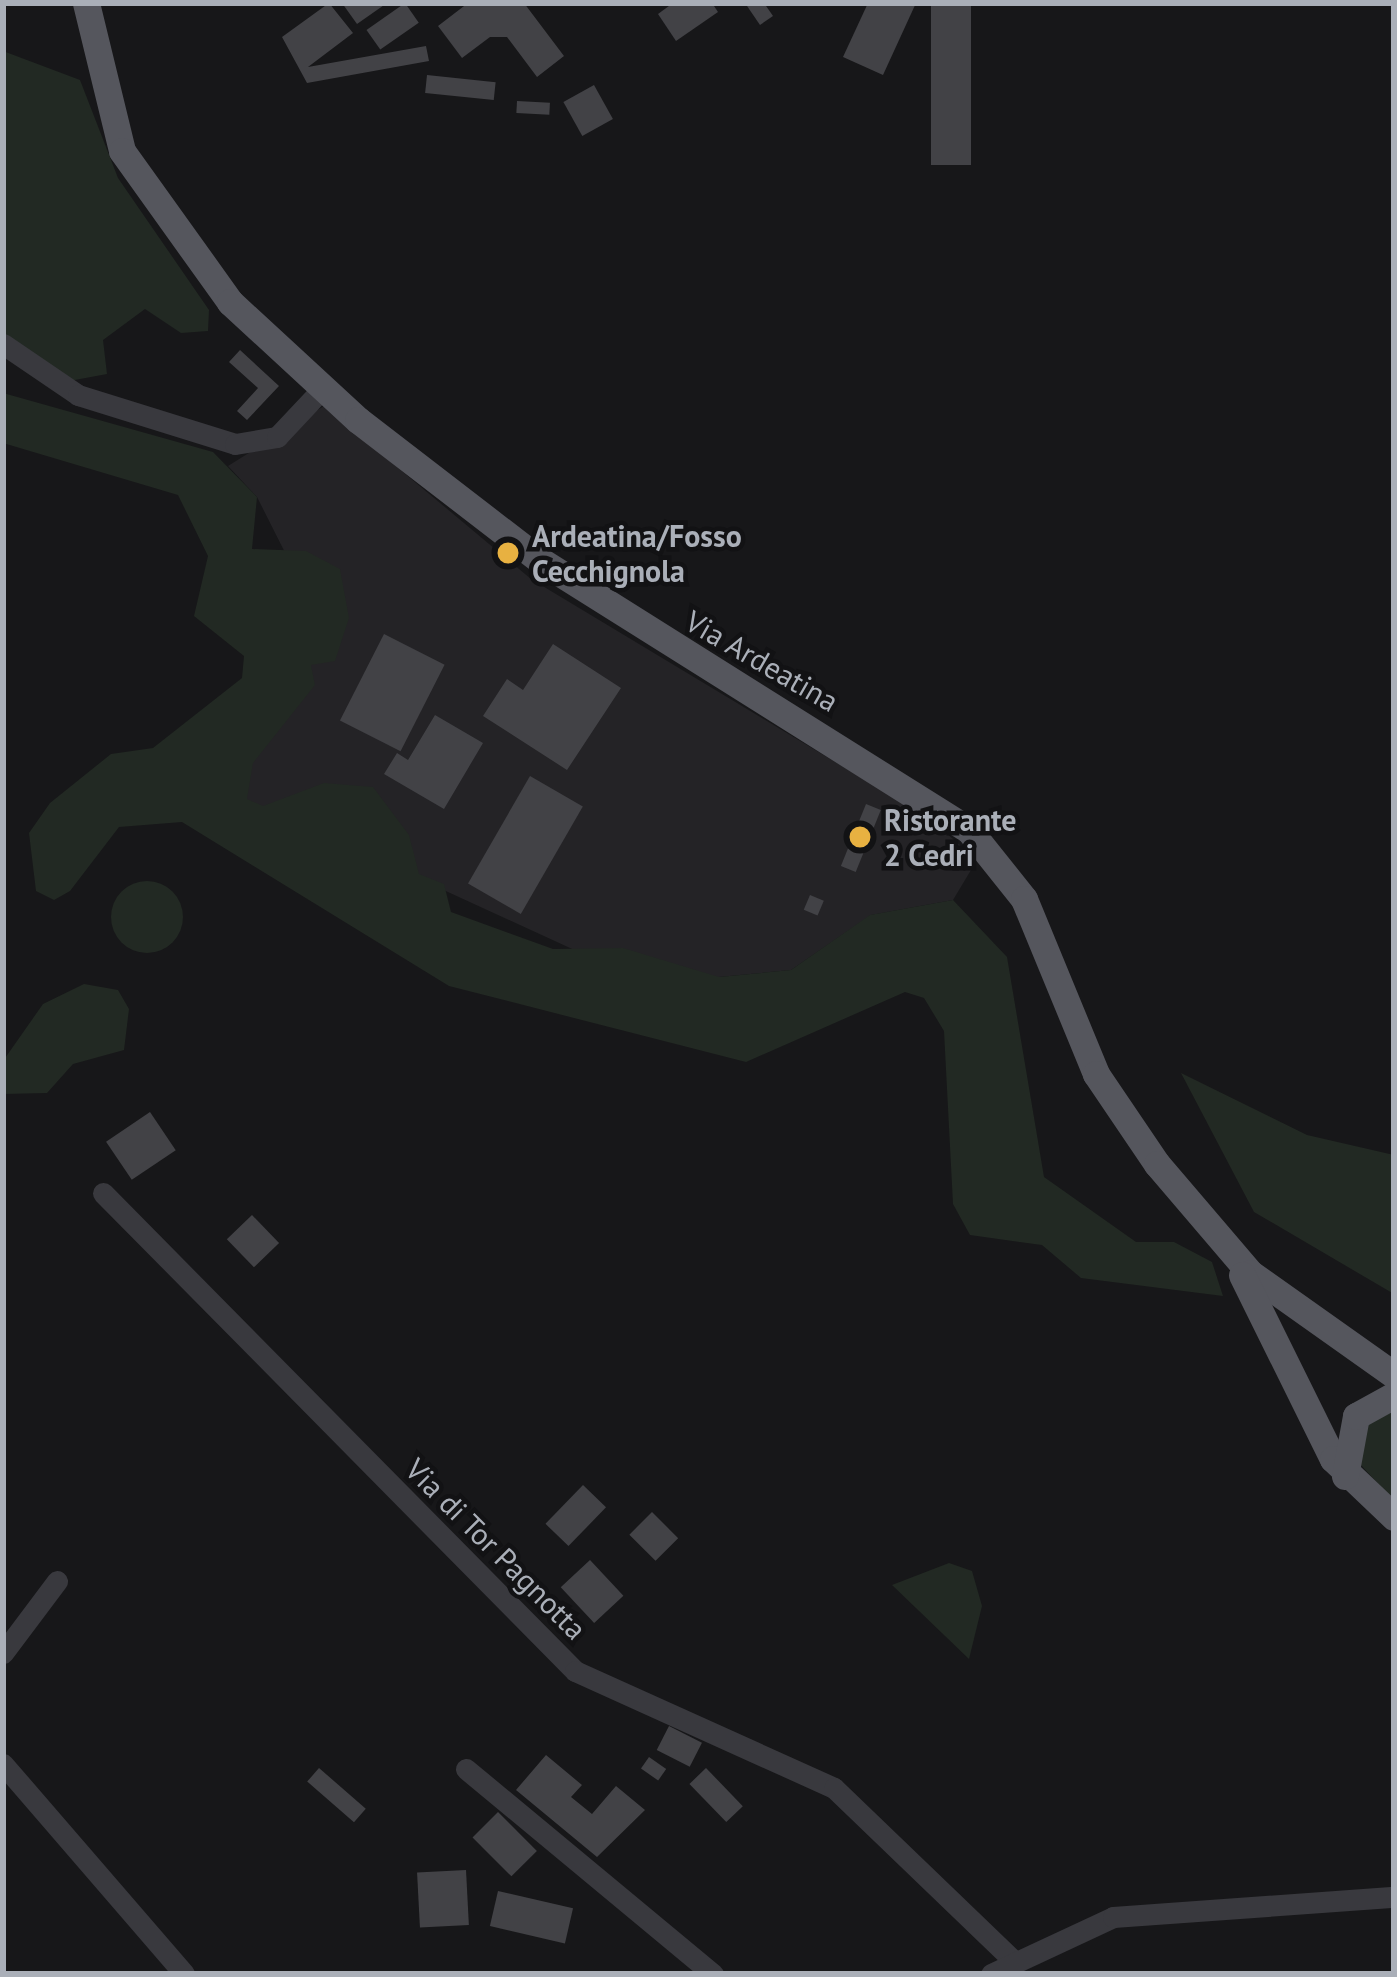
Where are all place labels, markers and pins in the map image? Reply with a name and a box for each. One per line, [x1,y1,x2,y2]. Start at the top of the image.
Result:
place label: Ardeatina/Fosso Cecchignola [532,518,742,588]
marker: Ardeatina/Fosso Cecchignola [495,540,521,566]
place label: Ristorante 2 Cedri [884,802,1017,872]
marker: Ristorante 2 Cedri [847,824,873,850]

